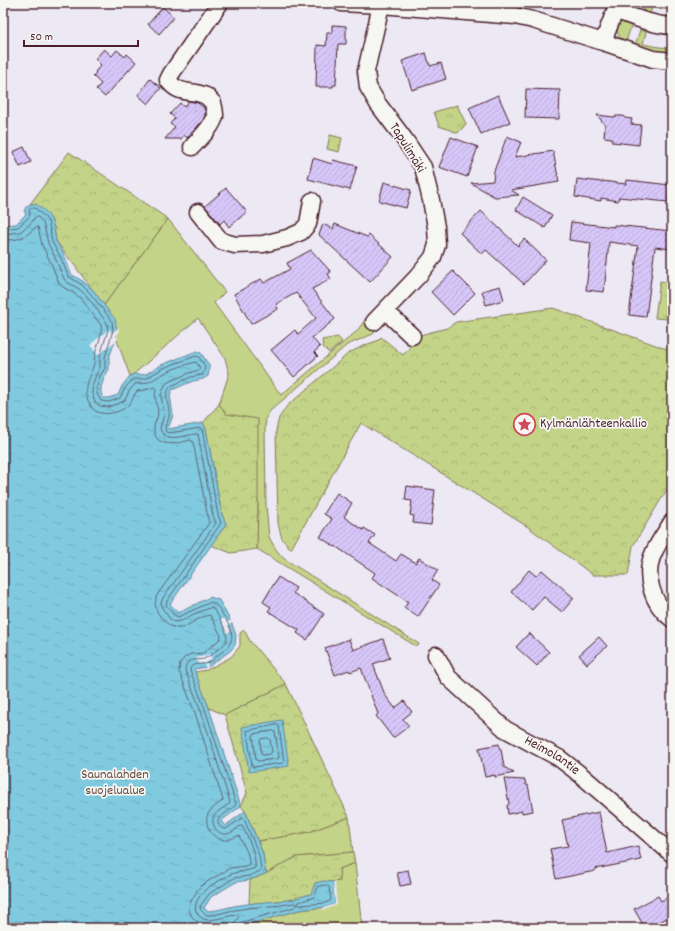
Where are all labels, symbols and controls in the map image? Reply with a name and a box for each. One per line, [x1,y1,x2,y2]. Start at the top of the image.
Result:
scale bar [24,22,138,48]
text: 50 m [30,29,53,46]
street label: Tapulimäki [384,119,430,177]
place icon: Kylmänlähteenkallio [512,411,538,437]
place label: Kylmänlähteenkallio [540,414,647,434]
street label: Heimolantie [520,731,584,780]
park label: Saunalahden suojelualue [81,765,149,801]

